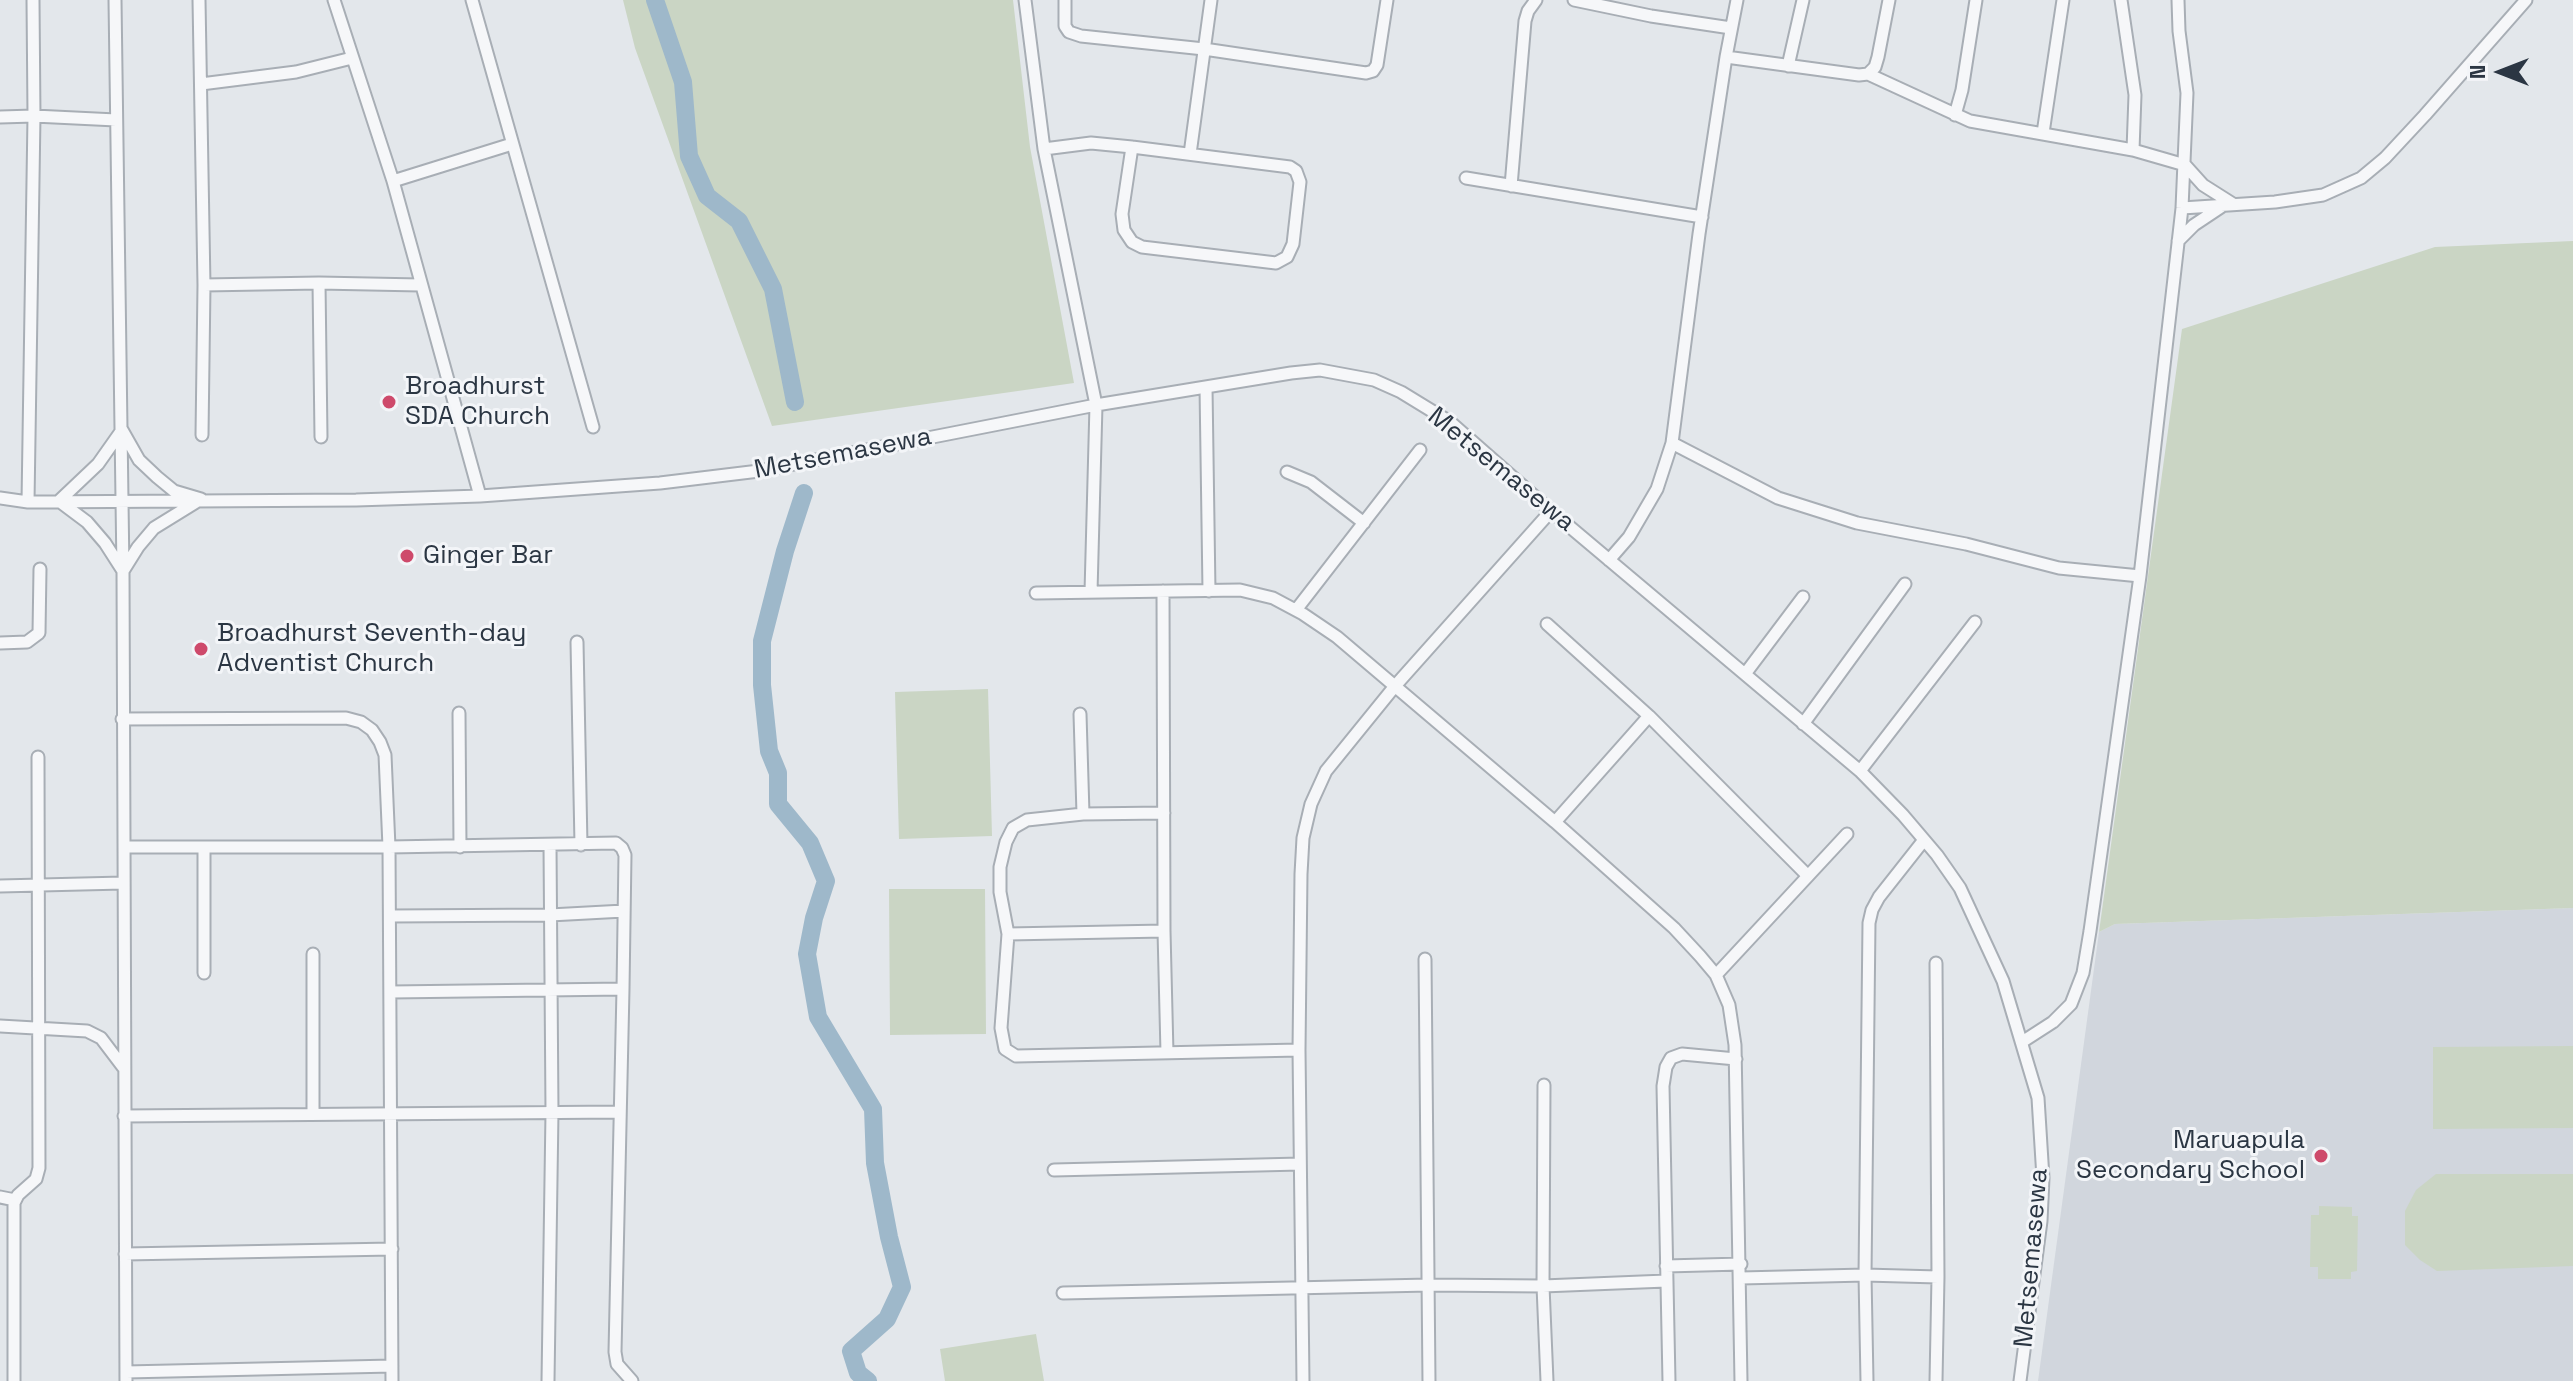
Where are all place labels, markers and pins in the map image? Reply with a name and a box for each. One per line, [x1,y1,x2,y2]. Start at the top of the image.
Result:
place label: Broadhurst SDA Church [405,371,550,432]
marker: Broadhurst SDA Church [380,393,398,411]
place label: Ginger Bar [423,540,553,572]
marker: Ginger Bar [398,547,416,565]
place label: Broadhurst Seventh-day Adventist Church [217,618,526,680]
marker: Broadhurst Seventh-day Adventist Church [192,640,210,658]
place label: Maruapula Secondary School [2076,1125,2305,1186]
marker: Maruapula Secondary School [2312,1147,2330,1165]

